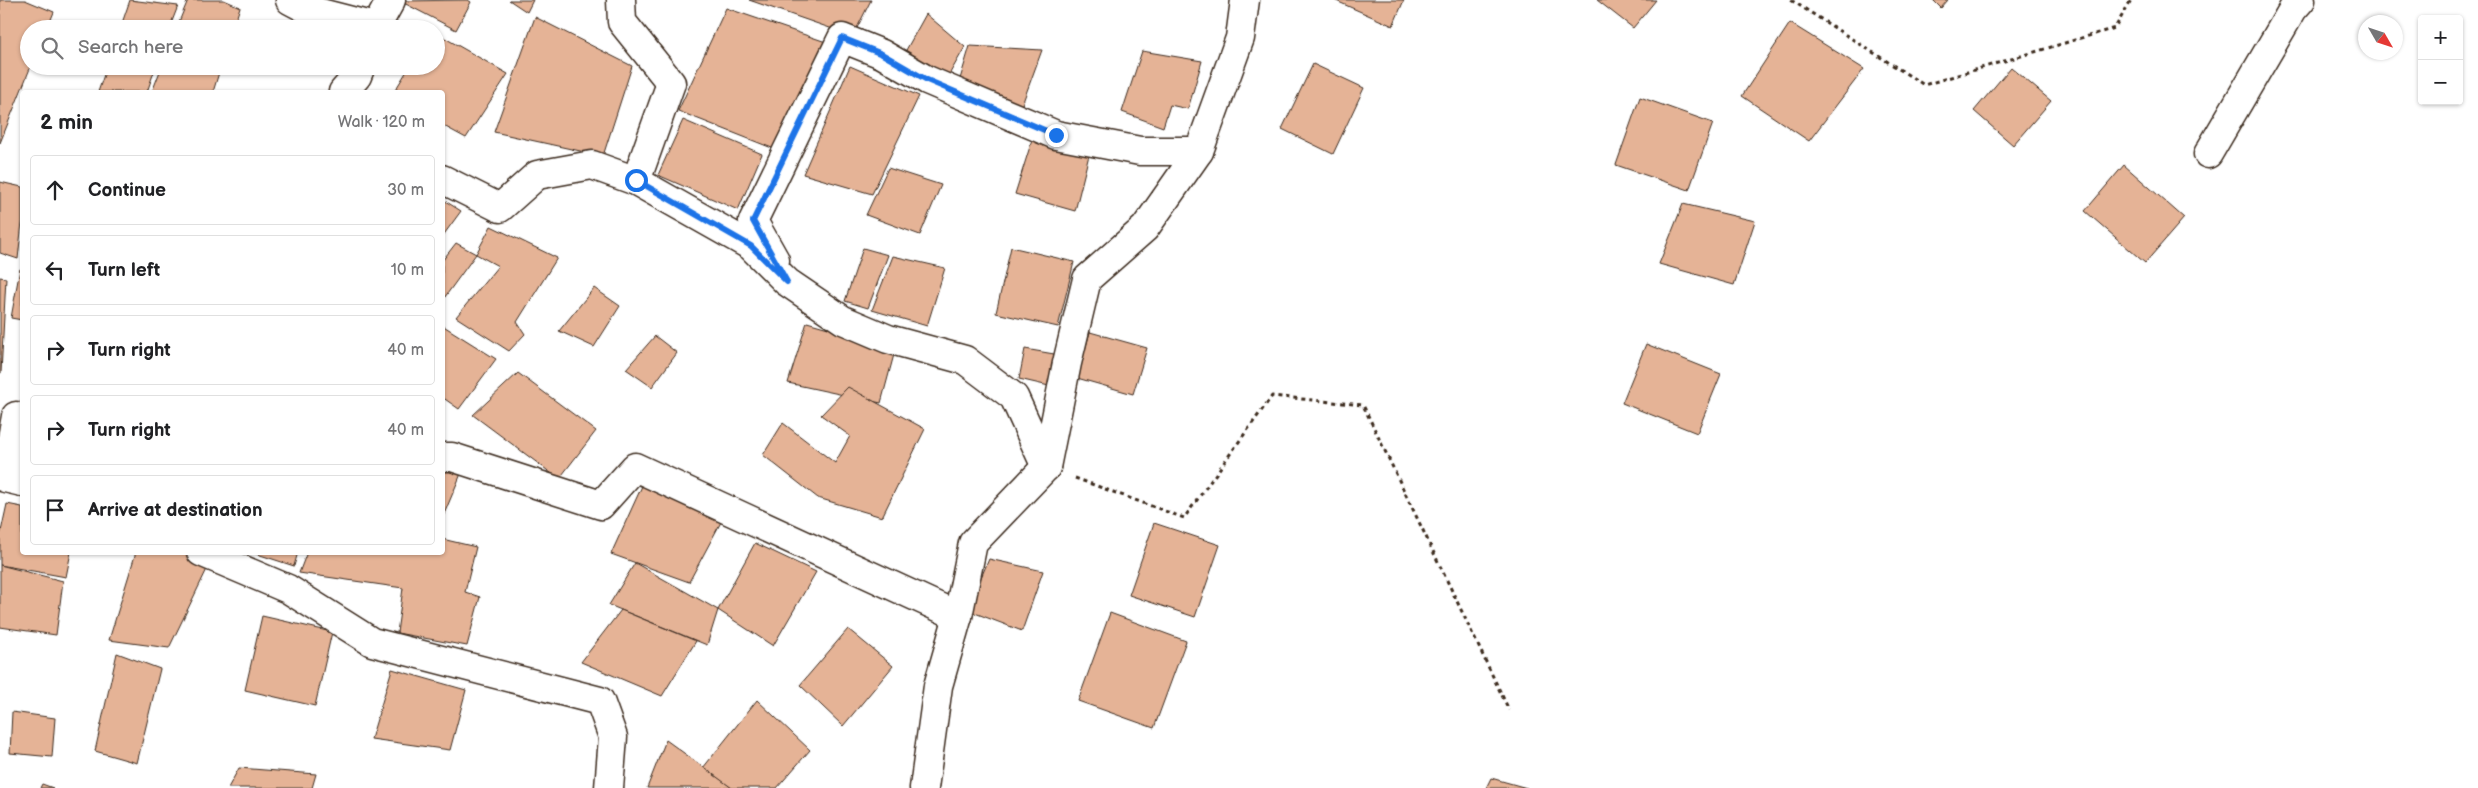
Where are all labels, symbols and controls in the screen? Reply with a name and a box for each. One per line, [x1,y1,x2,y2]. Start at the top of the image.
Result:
north arrow [2358,15,2403,60]
map controls [2418,15,2463,105]
button: + [2418,15,2463,60]
search box [20,20,445,75]
icon: search [38,34,66,62]
text: Search here [78,36,183,59]
button: − [2418,60,2463,105]
text: 2 min [40,110,93,135]
text: Walk · 120 m [338,113,425,132]
route end [1045,124,1068,147]
route start [625,169,648,192]
icon: ahead [41,176,69,204]
text: Continue [88,179,166,202]
text: 30 m [387,181,424,200]
icon: left [41,256,69,284]
text: Turn left [88,259,160,282]
text: 10 m [391,261,424,280]
icon: right [41,336,69,364]
text: Turn right [88,339,171,362]
text: 40 m [387,341,424,360]
icon: right [41,416,69,444]
text: Turn right [88,419,171,442]
text: 40 m [387,421,424,440]
icon: arrive [41,496,69,524]
text: Arrive at destination [88,499,263,522]

